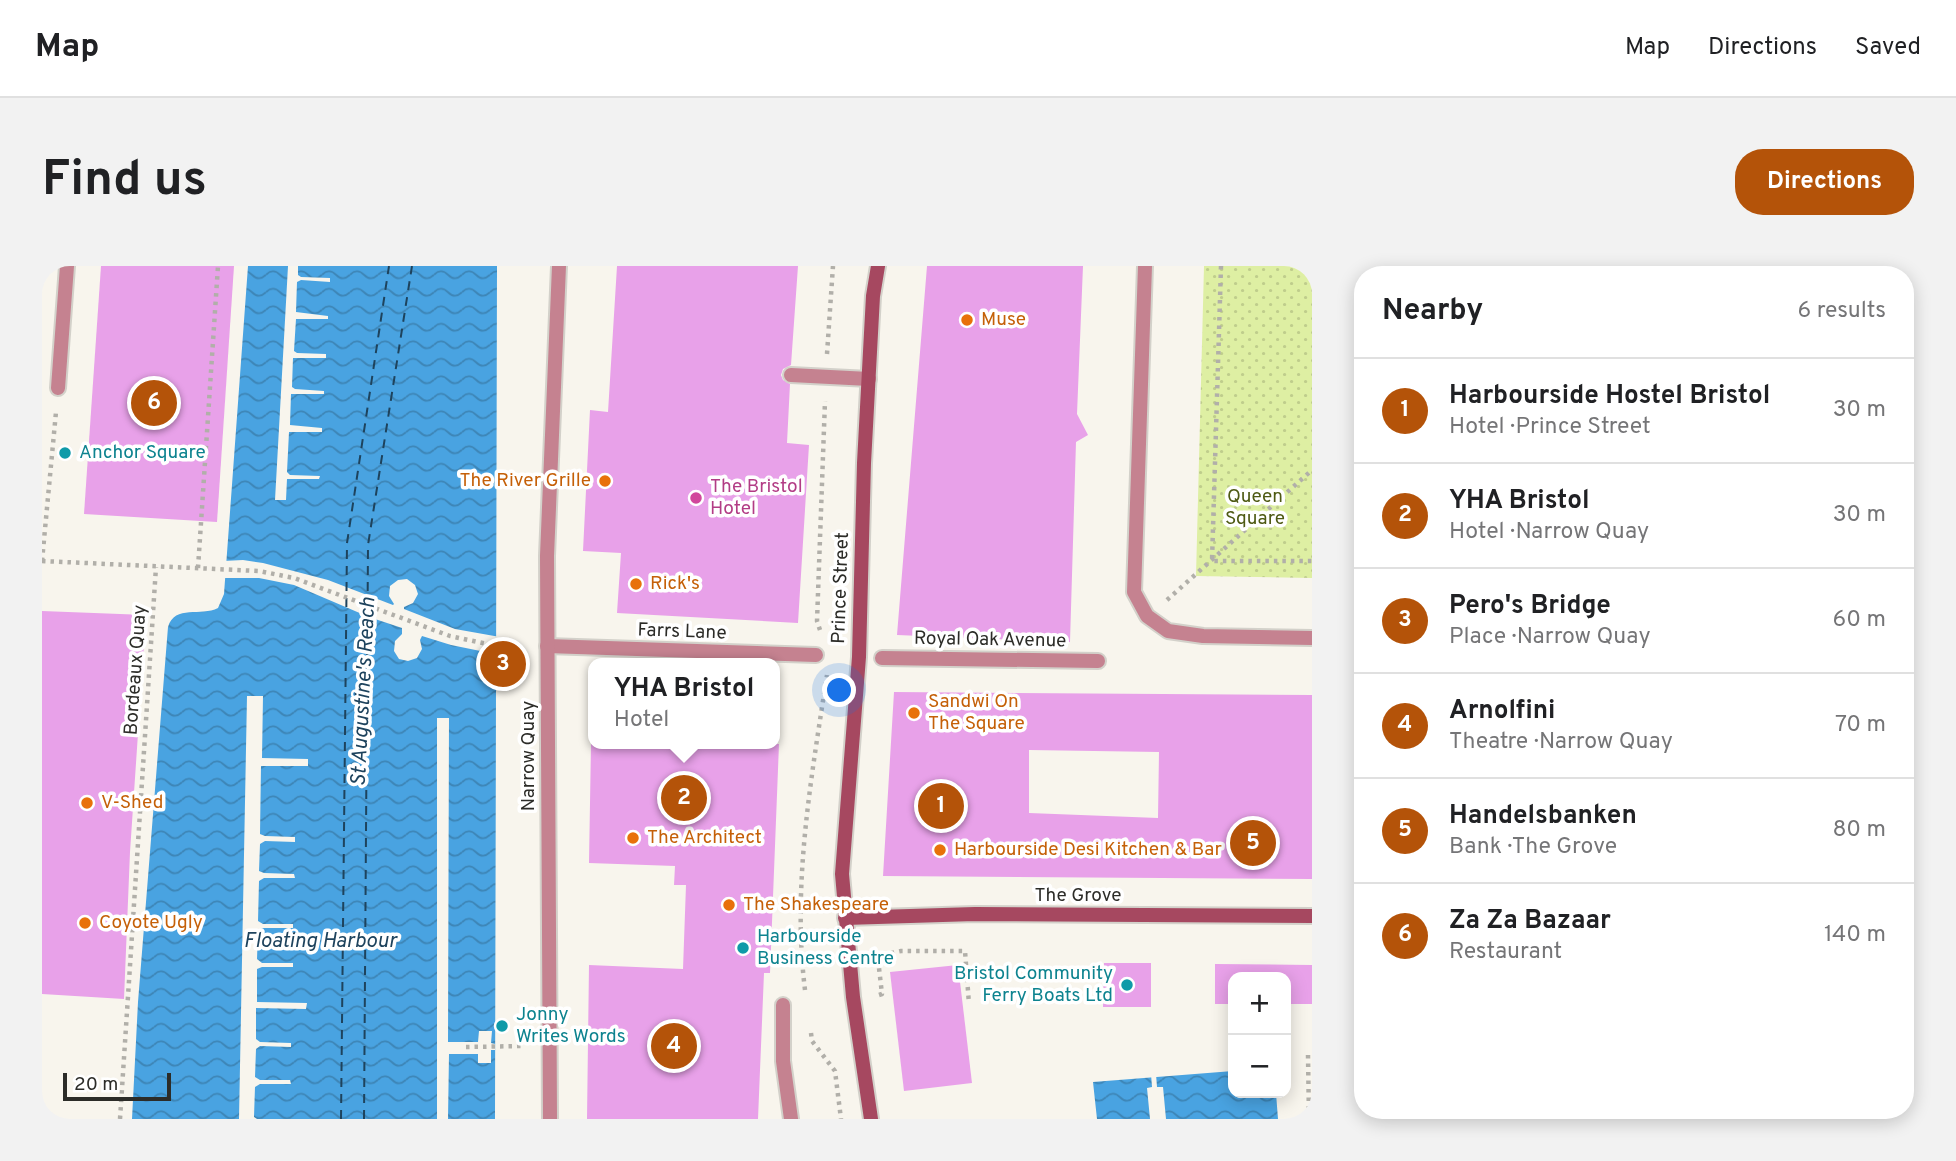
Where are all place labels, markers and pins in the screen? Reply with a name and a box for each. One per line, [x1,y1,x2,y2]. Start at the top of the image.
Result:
place label: Muse [981,308,1026,332]
marker: Muse [959,312,975,328]
pin: 6 [131,377,177,429]
place label: Anchor Square [79,441,206,465]
marker: Anchor Square [57,445,73,461]
place label: The River Grille [460,469,591,493]
marker: The River Grille [597,473,613,489]
place label: The Bristol Hotel [710,475,803,521]
marker: The Bristol Hotel [688,490,704,506]
place label: Rick's [650,572,700,596]
marker: Rick's [628,576,644,592]
pin: 3 [480,638,526,690]
place label: Sandwi On The Square [928,690,1025,736]
marker: Sandwi On The Square [906,705,922,721]
pin: 2 [661,772,707,824]
pin: 1 [918,780,964,832]
place label: V-Shed [101,791,163,815]
marker: V-Shed [79,795,95,811]
pin: 5 [1230,817,1276,869]
place label: The Architect [647,826,762,850]
marker: The Architect [625,830,641,846]
place label: Harbourside Desi Kitchen & Bar [954,838,1223,862]
marker: Harbourside Desi Kitchen & Bar [932,842,948,858]
place label: The Shakespeare [743,893,889,917]
marker: The Shakespeare [721,897,737,913]
place label: Coyote Ugly [99,911,203,935]
marker: Coyote Ugly [77,915,93,931]
place label: Harbourside Business Centre [757,925,894,971]
marker: Harbourside Business Centre [735,940,751,956]
place label: Bristol Community Ferry Boats Ltd [954,962,1113,1008]
marker: Bristol Community Ferry Boats Ltd [1119,977,1135,993]
place label: Jonny Writes Words [516,1003,626,1049]
marker: Jonny Writes Words [494,1018,510,1034]
pin: 4 [651,1020,697,1072]

